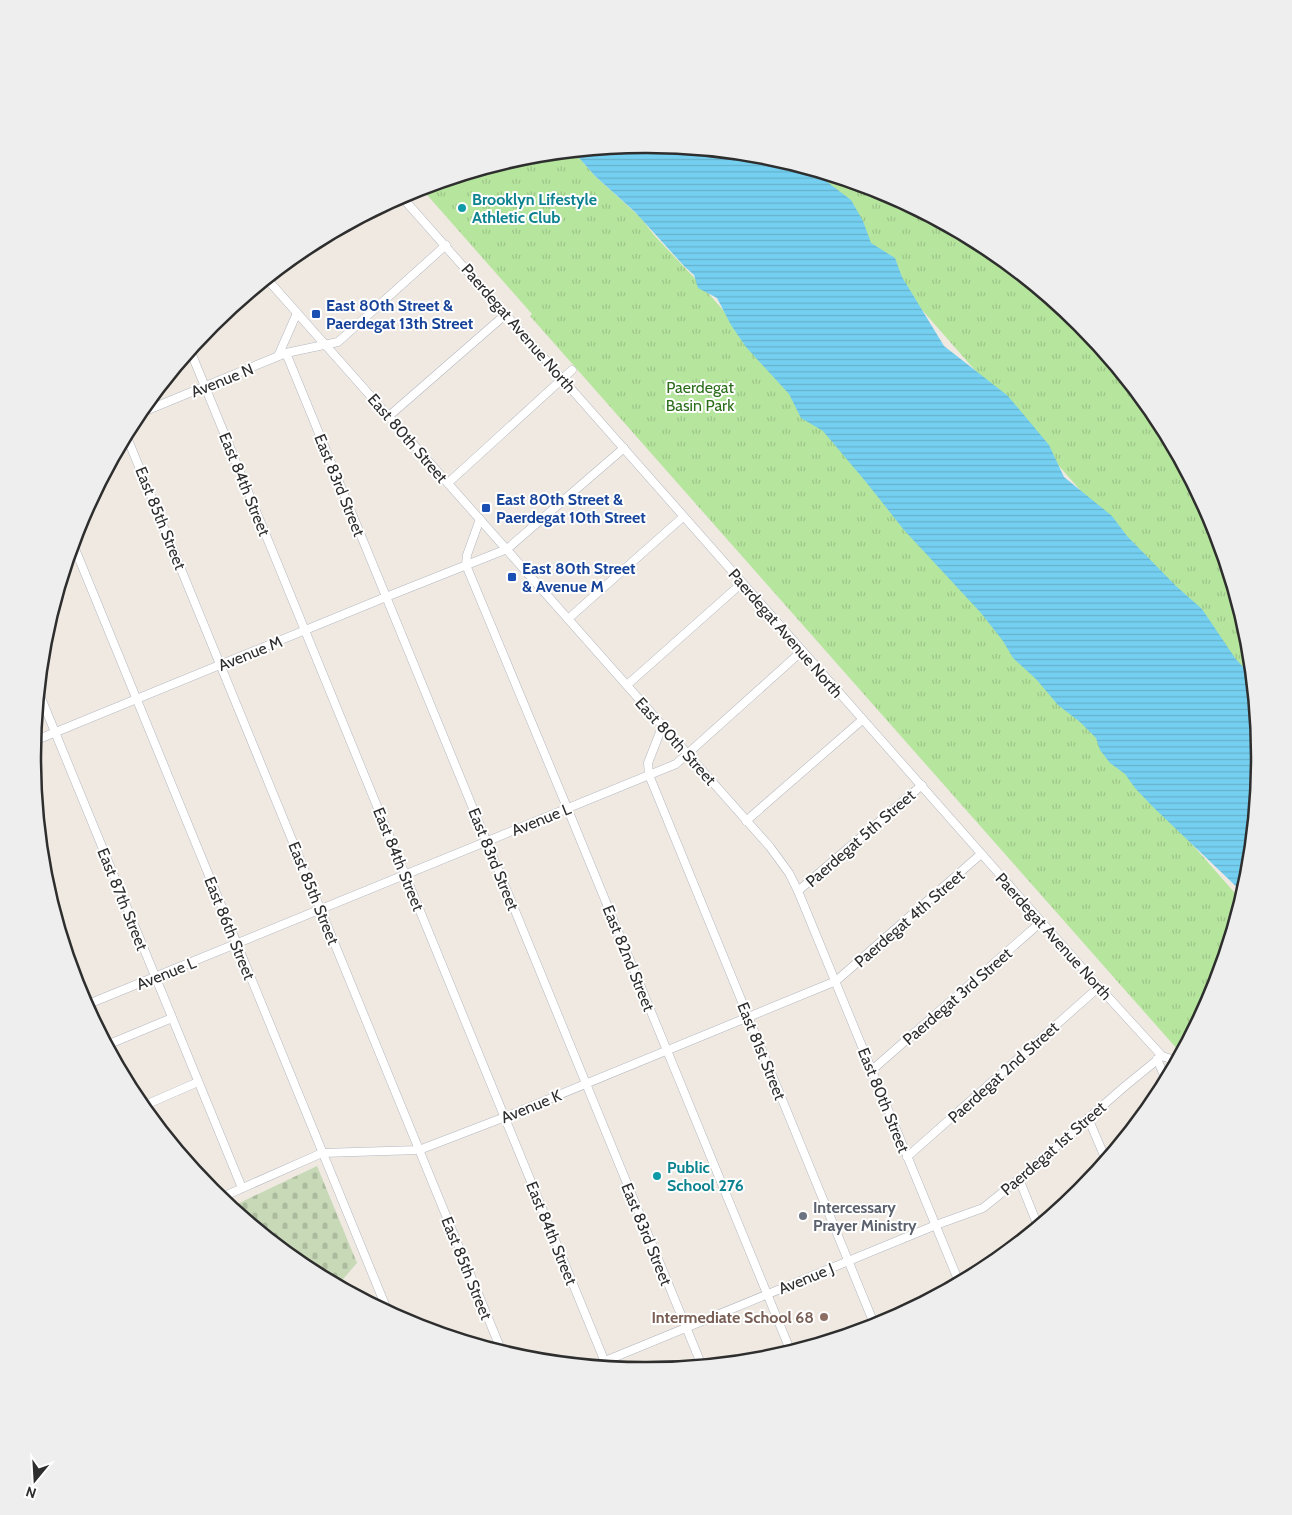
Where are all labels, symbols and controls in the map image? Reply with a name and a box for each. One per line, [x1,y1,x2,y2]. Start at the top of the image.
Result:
place label: Brooklyn Lifestyle Athletic Club [472,190,597,227]
marker: Brooklyn Lifestyle Athletic Club [456,202,468,214]
street label: Paerdegat Avenue North [457,260,580,397]
place label: East 80th Street & Paerdegat 13th Street [326,296,474,333]
marker: East 80th Street & Paerdegat 13th Street [310,308,322,320]
street label: Avenue N [188,359,256,402]
park label: Paerdegat Basin Park [666,378,735,415]
street label: East 80th Street [364,390,452,487]
street label: East 84th Street [215,430,274,539]
street label: East 83rd Street [310,431,369,540]
street label: East 85th Street [131,464,190,573]
place label: East 80th Street & Paerdegat 10th Street [496,490,646,527]
marker: East 80th Street & Paerdegat 10th Street [480,502,492,514]
place label: East 80th Street & Avenue M [522,559,636,596]
street label: Paerdegat Avenue North [724,565,847,702]
marker: East 80th Street & Avenue M [506,571,518,583]
street label: Avenue M [215,632,285,675]
street label: East 80th Street [631,693,720,790]
street label: Paerdegat 5th Street [802,785,919,891]
street label: Avenue L [509,799,574,840]
street label: East 84th Street [369,805,428,914]
street label: East 83rd Street [464,805,523,914]
street label: East 85th Street [284,839,343,948]
street label: East 87th Street [93,845,152,954]
street label: Paerdegat 4th Street [851,865,969,971]
street label: Paerdegat Avenue North [992,869,1116,1004]
street label: East 86th Street [200,874,259,983]
street label: East 82nd Street [599,902,659,1015]
street label: Paerdegat 3rd Street [899,943,1016,1049]
street label: Avenue L [134,953,199,994]
street label: East 81st Street [733,1000,790,1103]
street label: Paerdegat 2nd Street [944,1017,1063,1127]
street label: East 80th Street [854,1045,914,1156]
street label: Avenue K [498,1086,564,1127]
street label: Paerdegat 1st Street [997,1097,1110,1199]
place label: Public School 276 [667,1158,744,1195]
marker: Public School 276 [651,1170,663,1182]
street label: East 84th Street [522,1179,581,1288]
street label: East 83rd Street [617,1180,676,1289]
place label: Intercessary Prayer Ministry [813,1198,917,1235]
marker: Intercessary Prayer Ministry [797,1210,809,1222]
street label: East 85th Street [437,1214,496,1323]
street label: Avenue J [776,1259,837,1298]
place label: Intermediate School 68 [651,1308,814,1327]
marker: Intermediate School 68 [818,1311,830,1323]
north arrow [10,1455,60,1505]
text: N [23,1482,38,1502]

